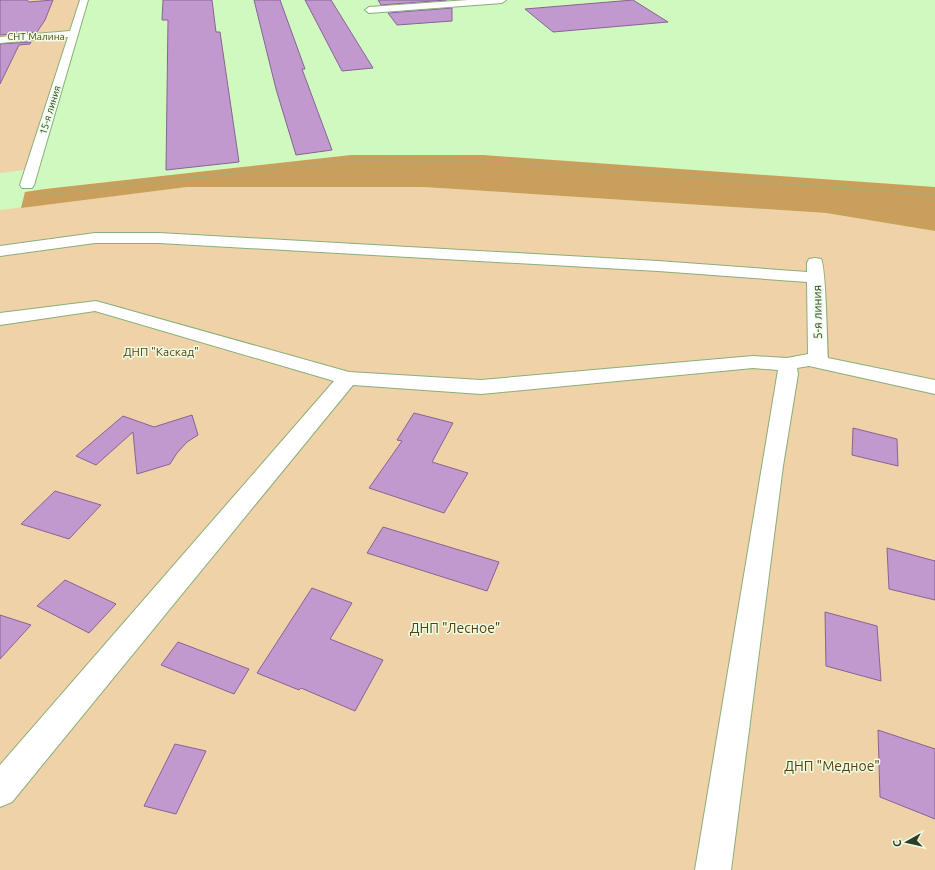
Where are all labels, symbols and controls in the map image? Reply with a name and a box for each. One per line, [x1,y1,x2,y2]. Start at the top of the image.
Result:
park label: СНТ Малина [7,31,65,42]
street label: 15-я линия [37,84,63,136]
street label: 5-я линия [810,285,824,339]
park label: ДНП "Каскад" [123,345,199,358]
park label: ДНП "Лесное" [410,620,500,636]
park label: ДНП "Медное" [784,758,880,774]
north arrow [887,822,927,862]
text: С [891,839,904,848]

